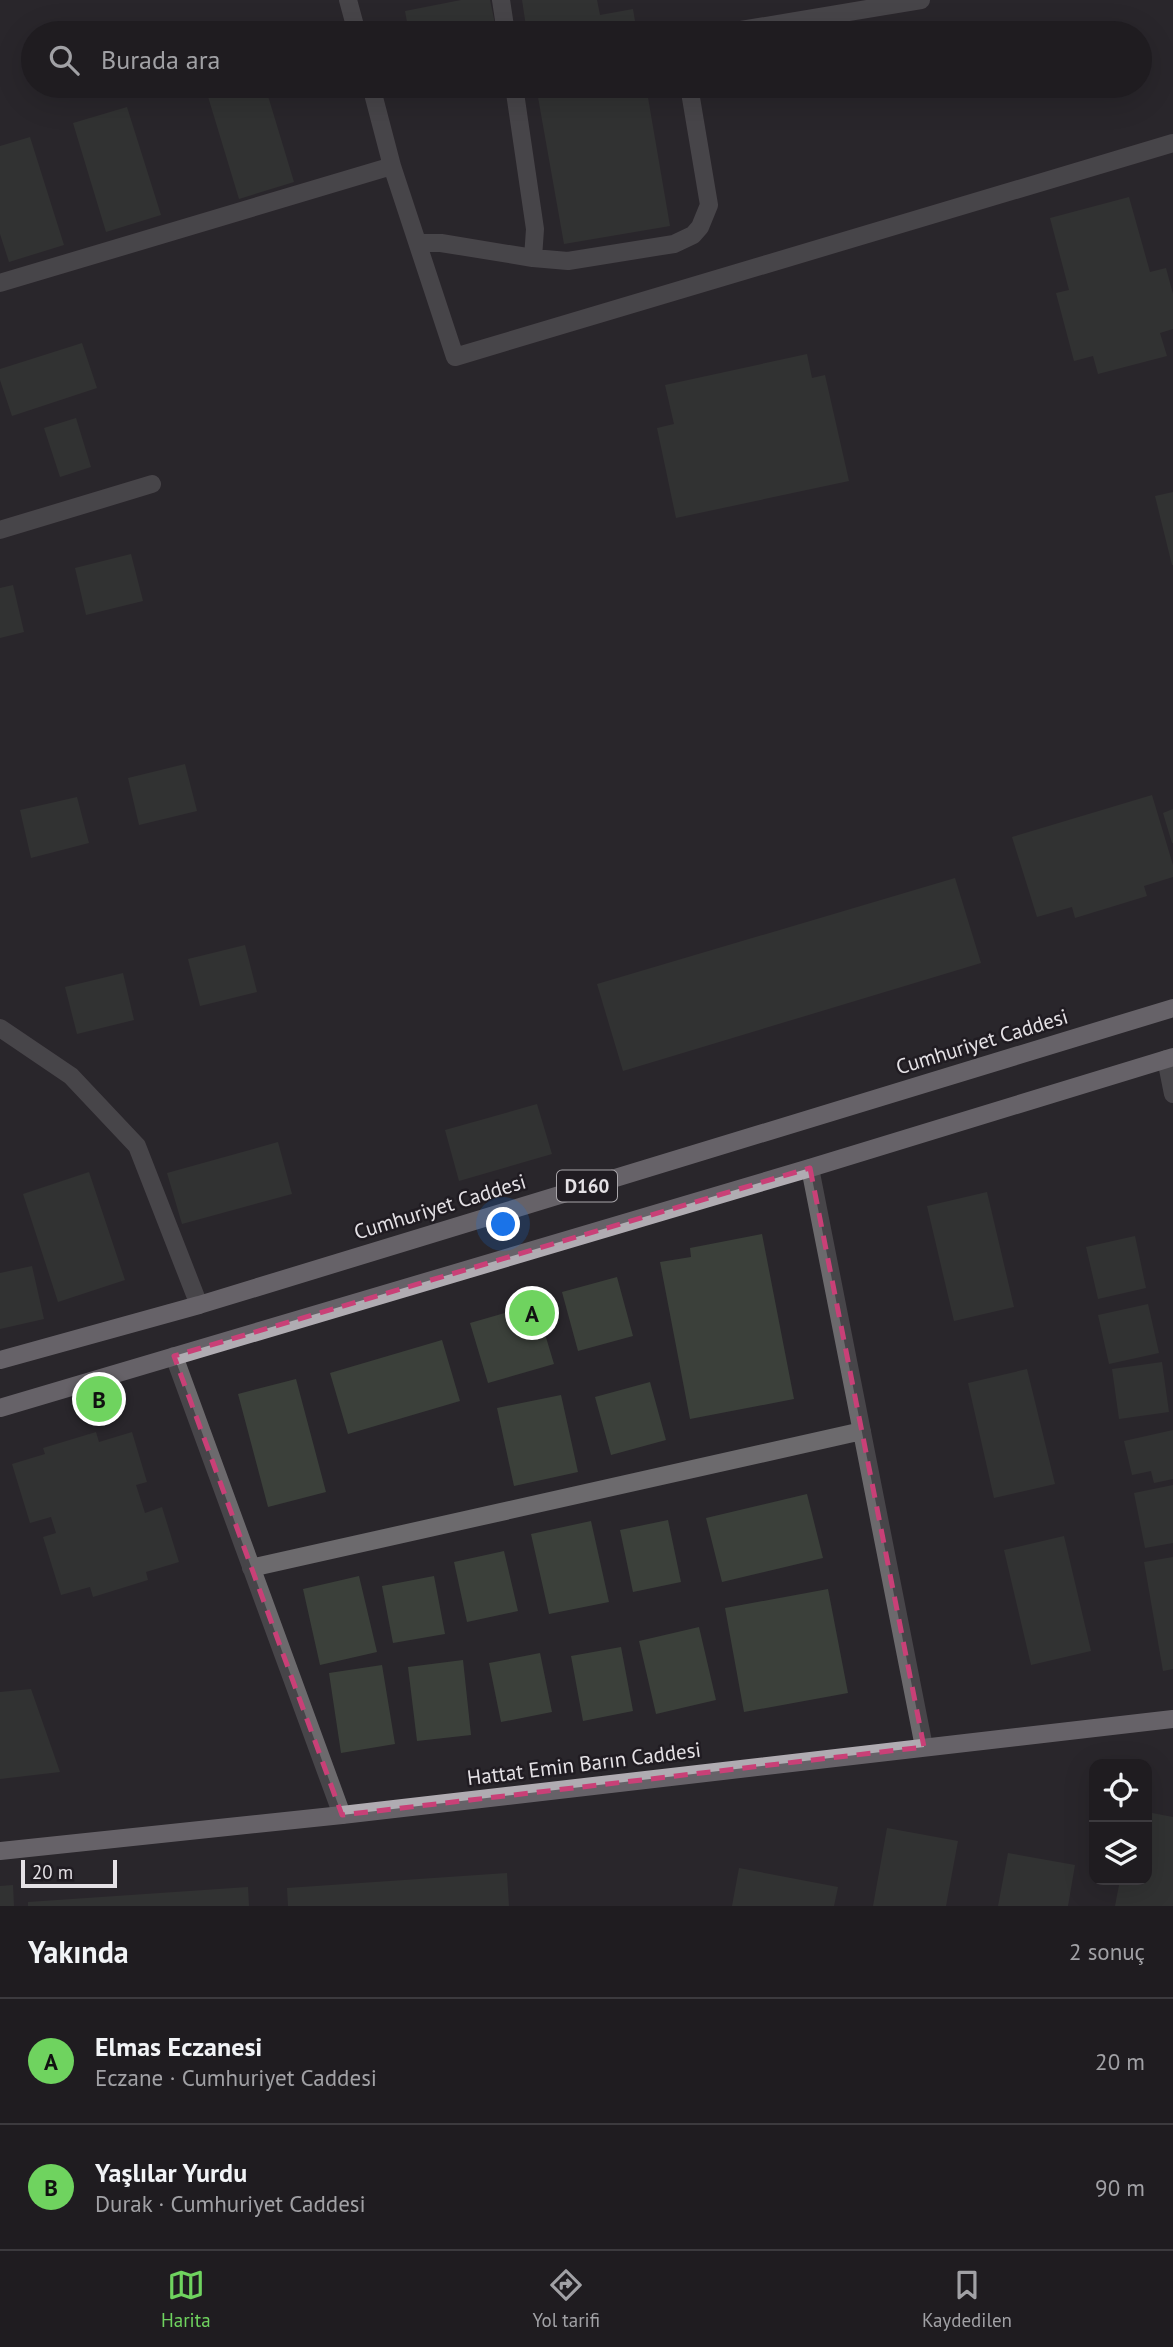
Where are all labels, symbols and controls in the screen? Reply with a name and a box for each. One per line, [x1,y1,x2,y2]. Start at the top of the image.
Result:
search box [21,21,1152,98]
icon: search [45,41,83,79]
text: Burada ara [101,43,220,76]
street label: Cumhuriyet Caddesi [893,1003,1071,1080]
street label: Cumhuriyet Caddesi [351,1168,529,1245]
road number: D160 [557,1170,617,1202]
your location [486,1207,520,1241]
pin: A [509,1287,555,1339]
pin: B [76,1373,122,1425]
street label: Hattat Emin Barın Caddesi [466,1736,702,1791]
map controls [1089,1759,1152,1885]
button: locate [1089,1759,1152,1822]
button: layers [1089,1822,1152,1885]
scale bar [21,1857,117,1889]
text: 20 m [32,1860,73,1884]
text: Yakında [28,1932,129,1971]
text: 2 sonuç [1069,1937,1145,1966]
text: Elmas Eczanesi [95,2030,262,2063]
text: A [44,2047,58,2076]
text: 20 m [1095,2047,1145,2076]
text: Eczane · Cumhuriyet Caddesi [95,2063,377,2092]
text: Yaşlılar Yurdu [95,2156,247,2189]
text: B [44,2173,58,2202]
text: 90 m [1095,2173,1145,2202]
text: Durak · Cumhuriyet Caddesi [95,2189,366,2218]
tab: Harita [161,2266,211,2332]
tab: Yol tarifi [532,2266,600,2332]
tab: Kaydedilen [922,2266,1012,2332]

